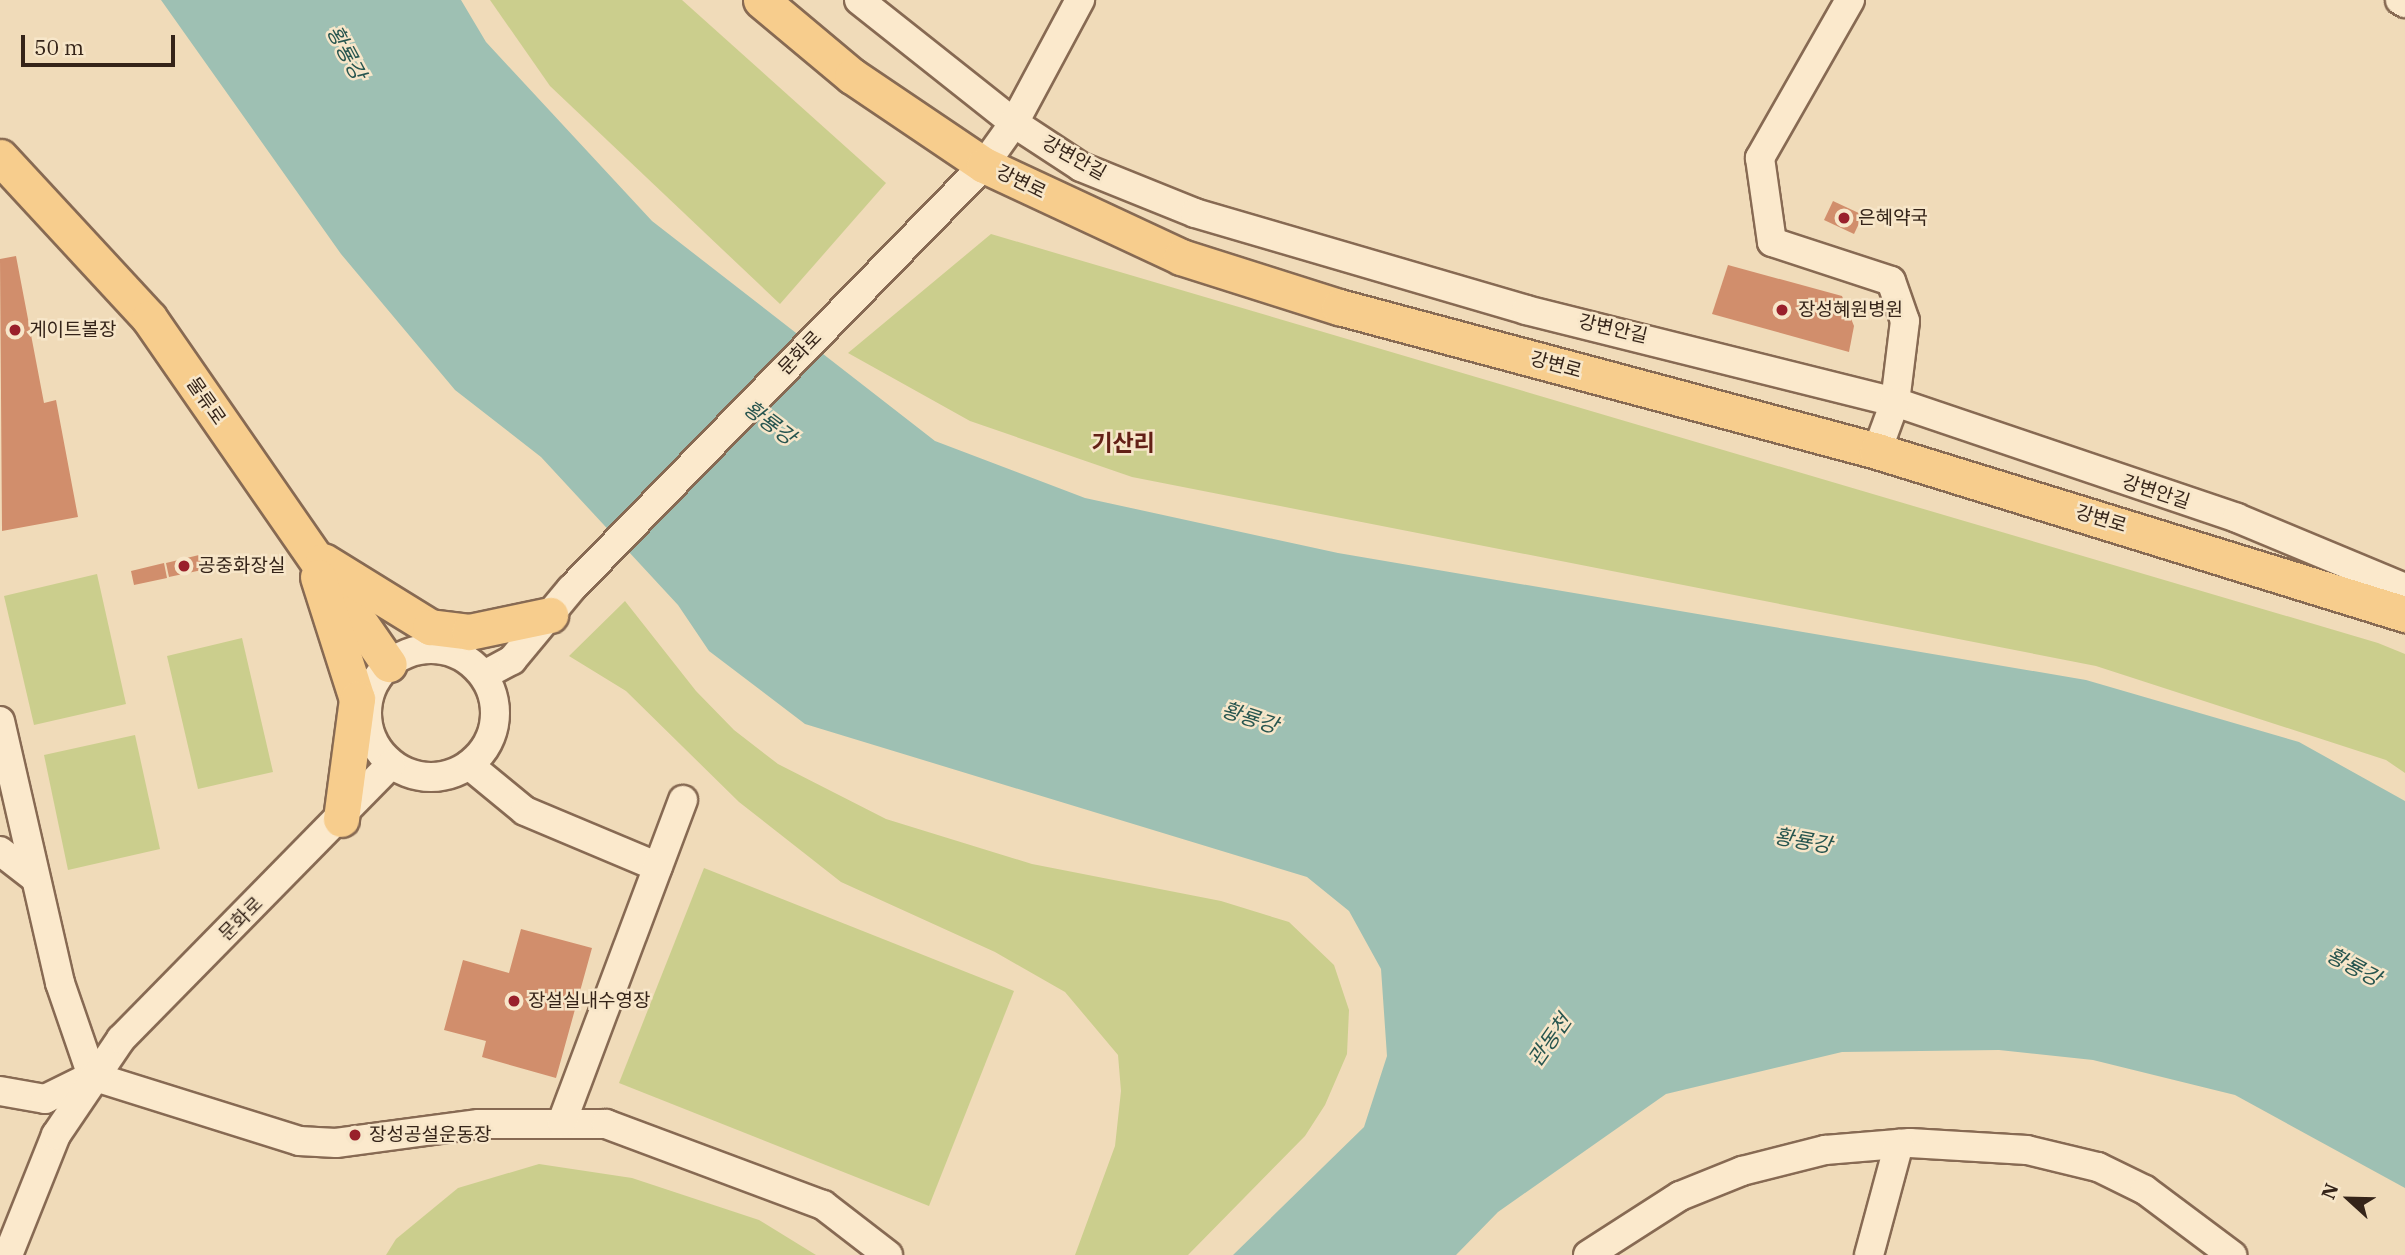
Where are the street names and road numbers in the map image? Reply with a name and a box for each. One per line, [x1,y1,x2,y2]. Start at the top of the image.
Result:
street label: 강변안길 [1038,131,1110,185]
street label: 강변로 [992,160,1050,204]
street label: 강변안길 [1576,310,1650,348]
street label: 문화로 [774,326,826,380]
street label: 강변로 [1528,347,1584,383]
street label: 물류로 [182,373,230,429]
street label: 강변안길 [2119,470,2193,514]
street label: 강변로 [2073,500,2129,538]
street label: 문화로 [214,892,268,946]

